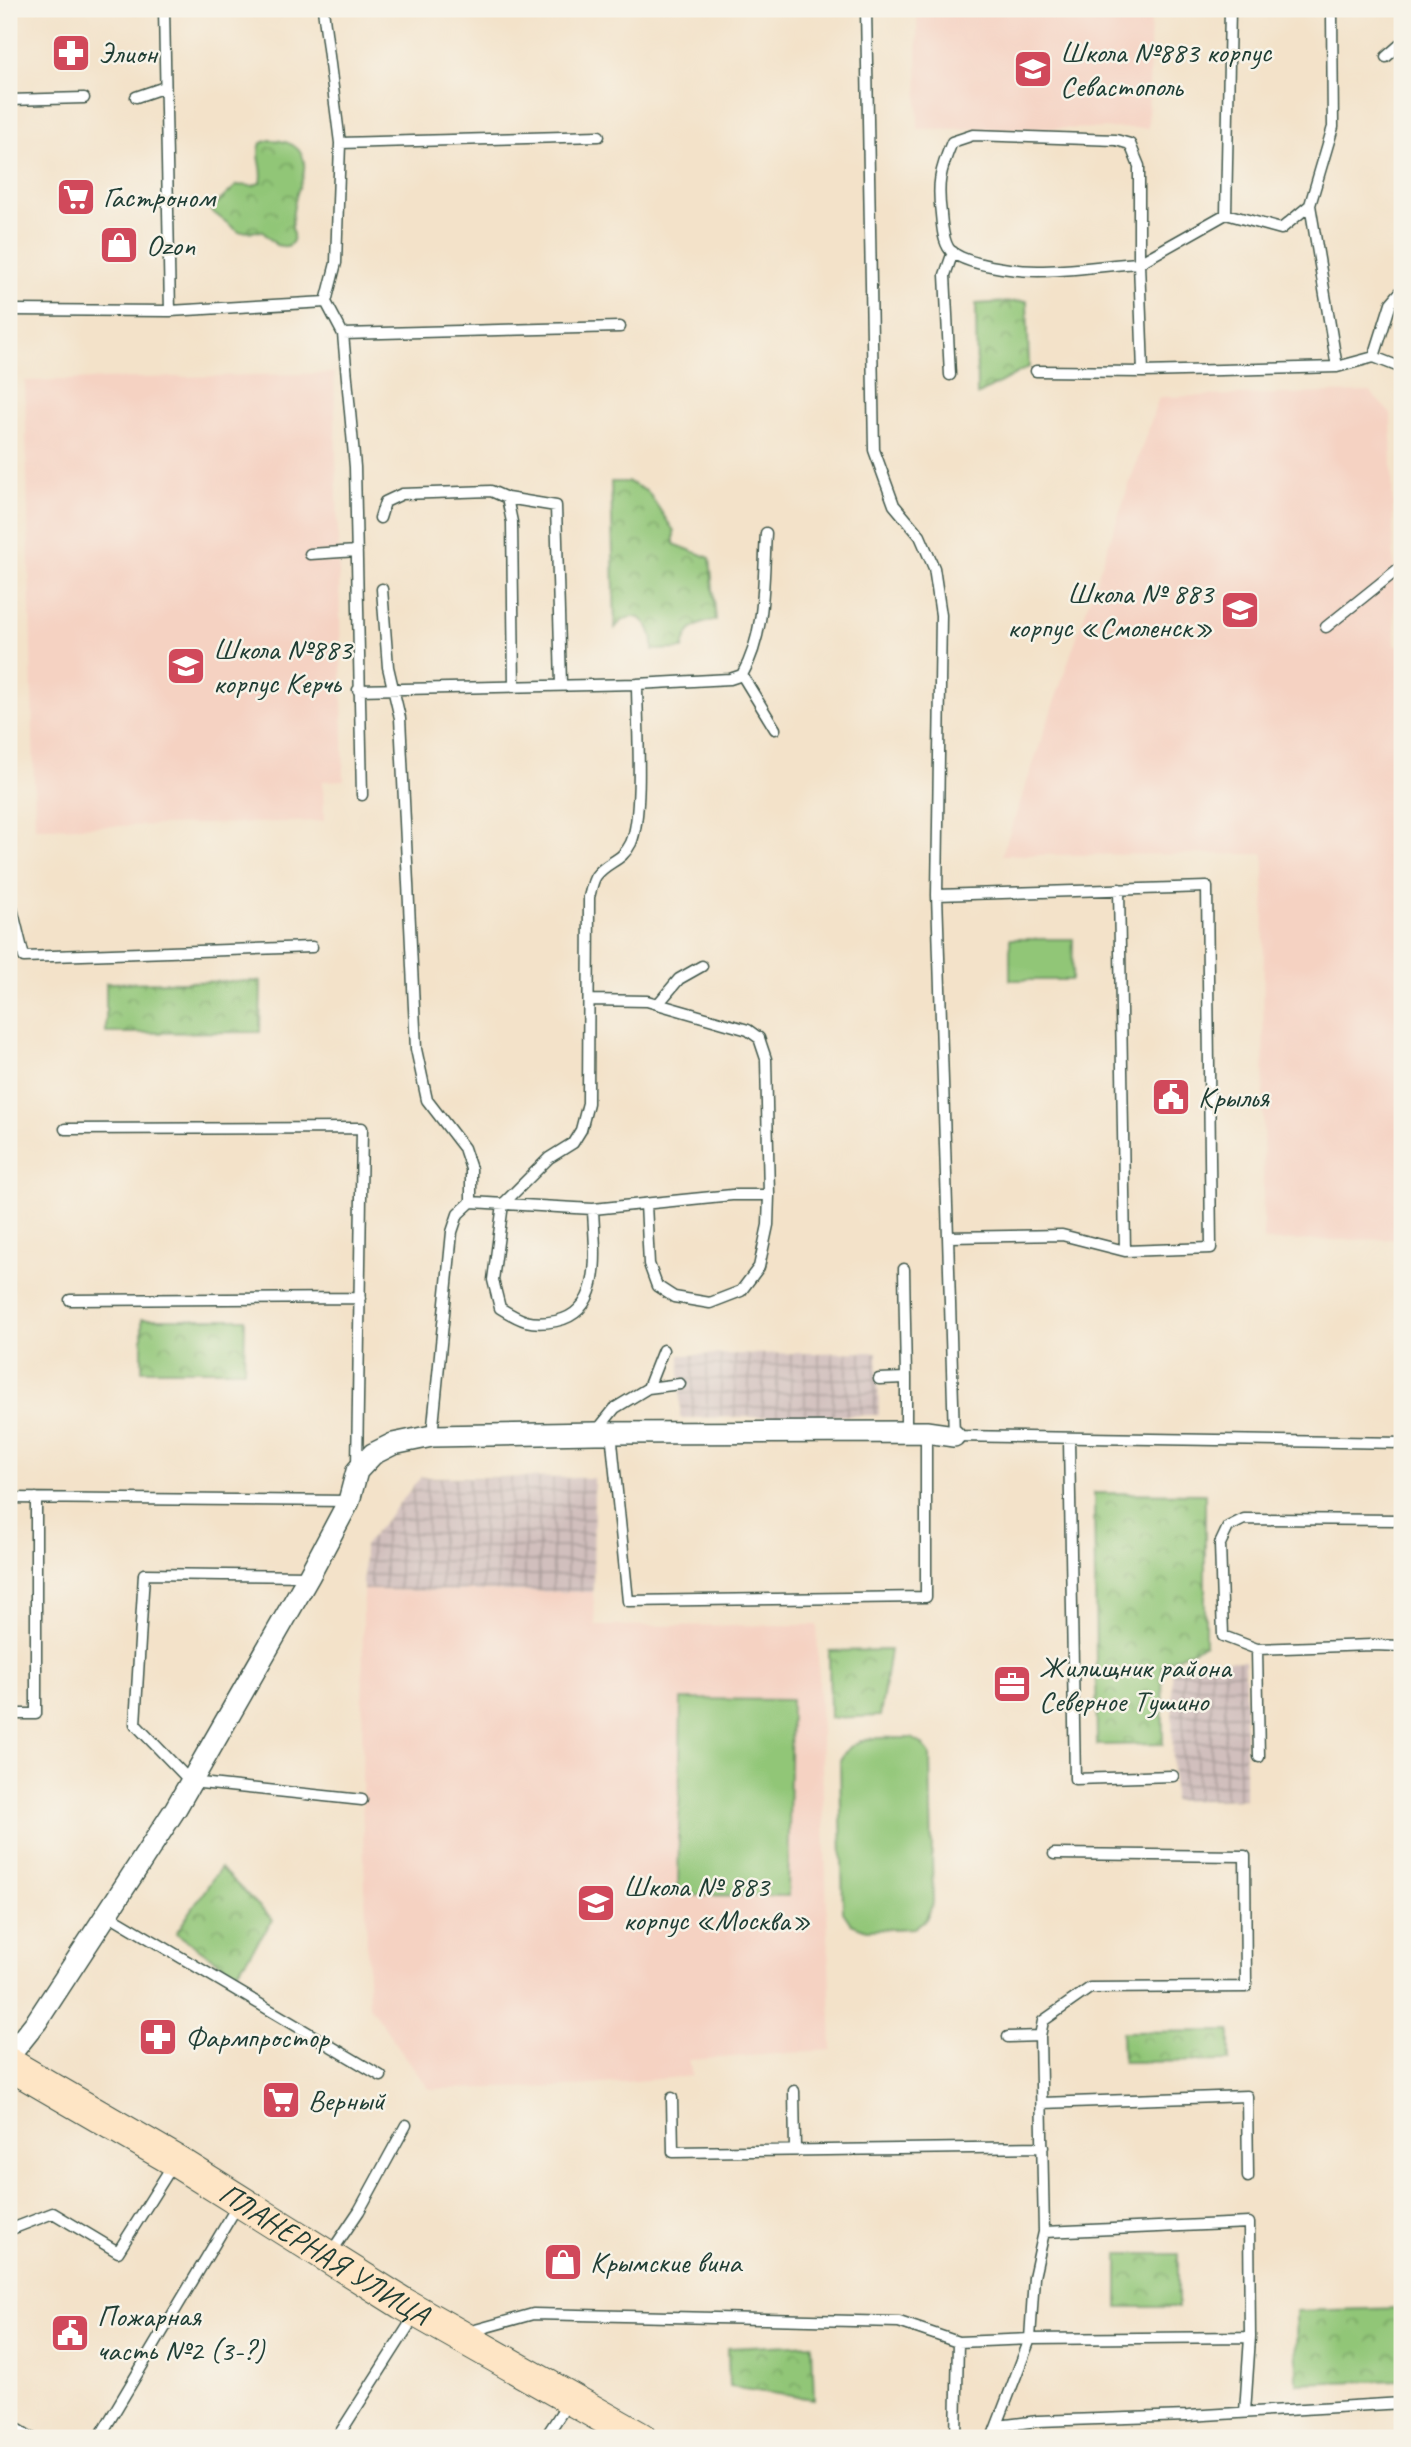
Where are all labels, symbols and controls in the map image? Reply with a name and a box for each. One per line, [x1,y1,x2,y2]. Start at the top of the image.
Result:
pharmacy icon: Элион [50,32,92,74]
place label: Школа №883 корпус Севастополь [1060,33,1272,105]
place label: Элион [98,34,159,72]
school or university icon: Школа №883 корпус Севастополь [1012,48,1054,90]
supermarket icon: Гастроном [55,176,97,218]
place label: Гастроном [103,178,217,216]
shop icon: Ozon [98,224,140,266]
place label: Ozon [146,226,196,264]
place label: Школа № 883 корпус «Смоленск» [1007,574,1215,646]
school or university icon: Школа № 883 корпус «Смоленск» [1219,589,1261,631]
place label: Школа №883 корпус Керчь [213,630,354,702]
school or university icon: Школа №883 корпус Керчь [165,645,207,687]
public building icon: Крылья [1150,1076,1192,1118]
place label: Крылья [1198,1078,1270,1116]
place label: Жилищник района Северное Тушино [1039,1648,1233,1720]
office icon: Жилищник района Северное Тушино [991,1663,1033,1705]
place label: Школа № 883 корпус «Москва» [623,1867,811,1939]
school or university icon: Школа № 883 корпус «Москва» [575,1882,617,1924]
pharmacy icon: Фармпростор [137,2016,179,2058]
place label: Фармпростор [185,2018,331,2056]
supermarket icon: Верный [260,2079,302,2121]
place label: Верный [308,2081,386,2119]
street label: ПЛАНЕРНАЯ УЛИЦА [212,2174,438,2334]
shop icon: Крымские вина [542,2241,584,2283]
place label: Крымские вина [590,2243,743,2281]
place label: Пожарная часть №2 (3-?) [97,2297,266,2369]
public building icon: Пожарная часть №2 (3-?) [49,2312,91,2354]

